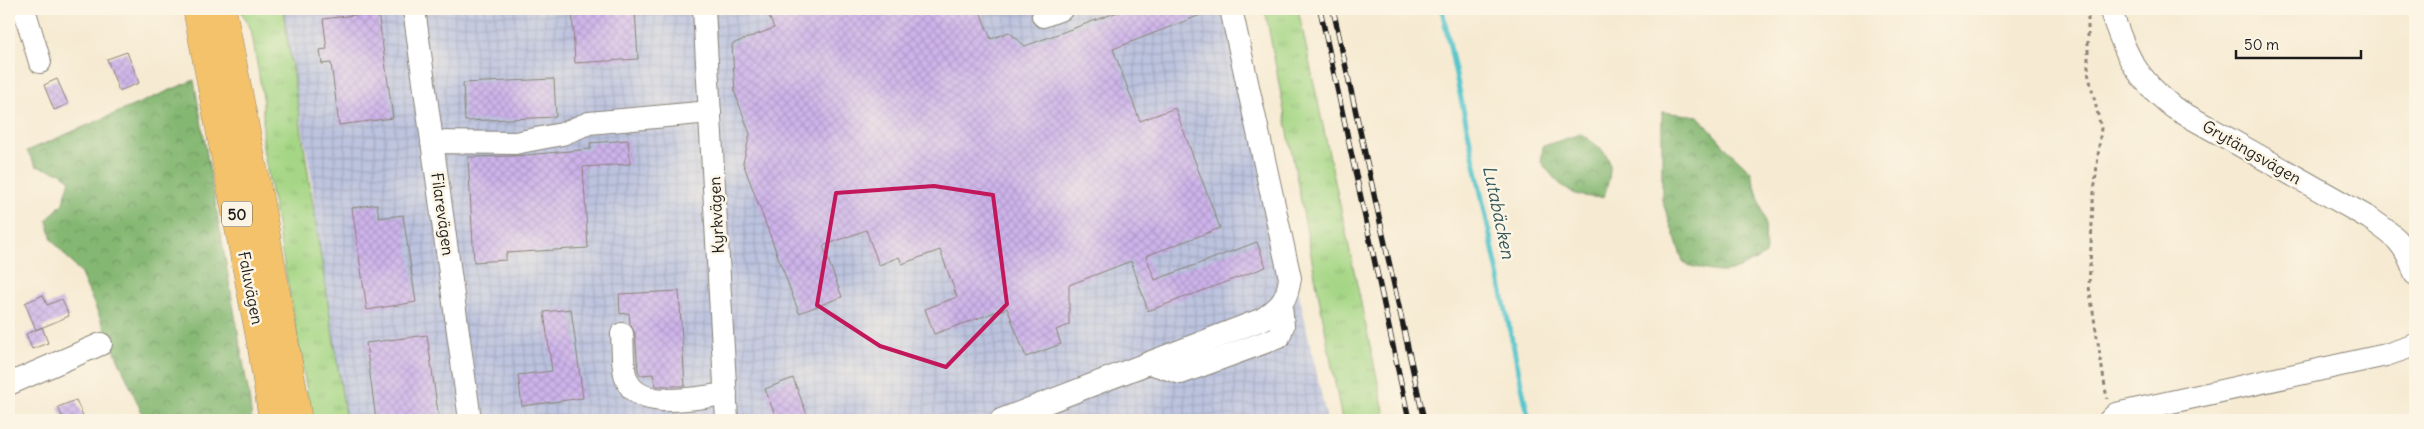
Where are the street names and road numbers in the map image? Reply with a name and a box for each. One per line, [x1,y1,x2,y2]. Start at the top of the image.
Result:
street label: Grytängsvägen [2199,116,2305,188]
street label: Filarevägen [427,171,459,257]
street label: Kyrkvägen [704,176,728,254]
road number: 50 [222,202,252,226]
street label: Faluvägen [234,250,268,326]

